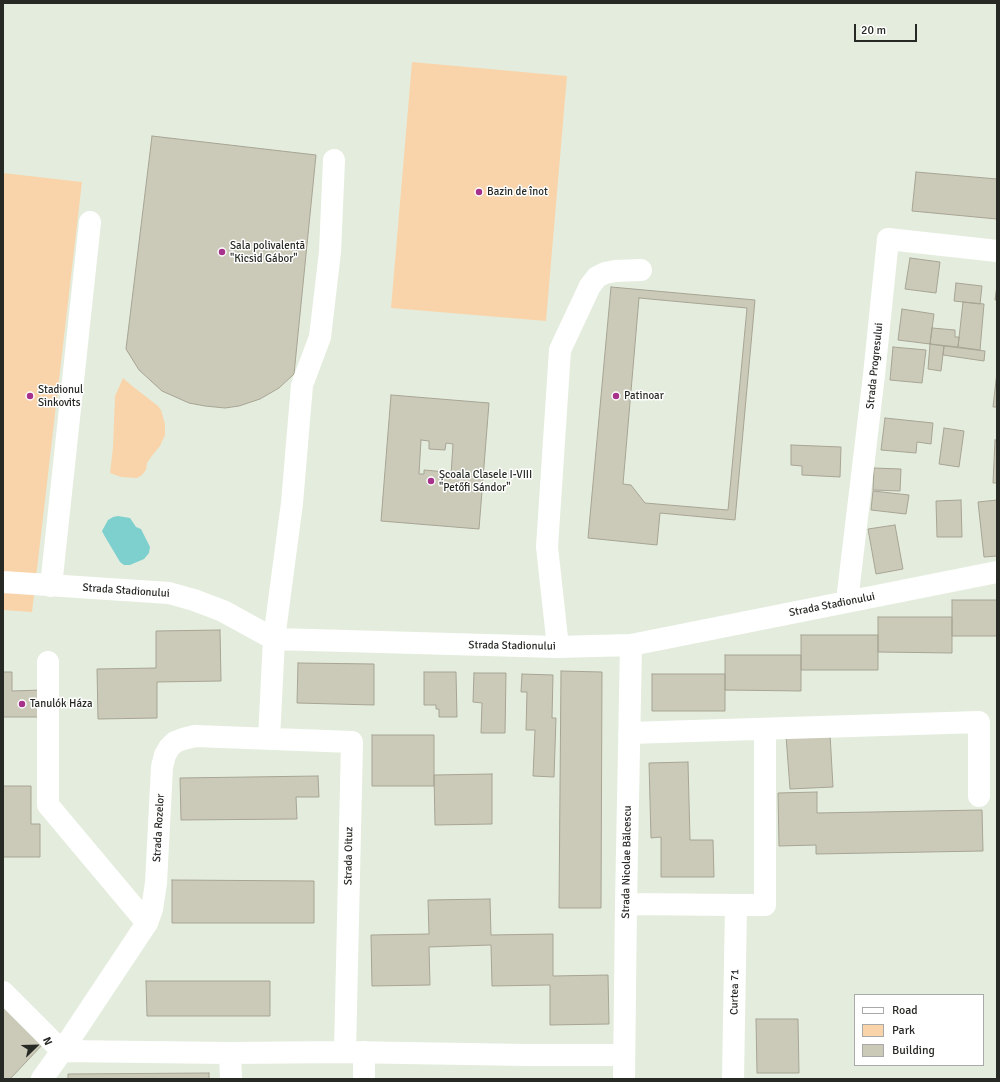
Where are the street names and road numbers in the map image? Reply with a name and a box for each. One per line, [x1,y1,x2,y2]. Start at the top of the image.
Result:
street label: Strada Progresului [864,322,886,410]
street label: Strada Stadionului [82,581,170,601]
street label: Strada Stadionului [788,590,876,620]
street label: Strada Stadionului [468,639,556,653]
street label: Strada Rozelor [151,793,167,863]
street label: Strada Nicolae Bălcescu [619,805,635,919]
street label: Strada Oituz [342,827,356,885]
street label: Curtea 71 [728,969,742,1015]

